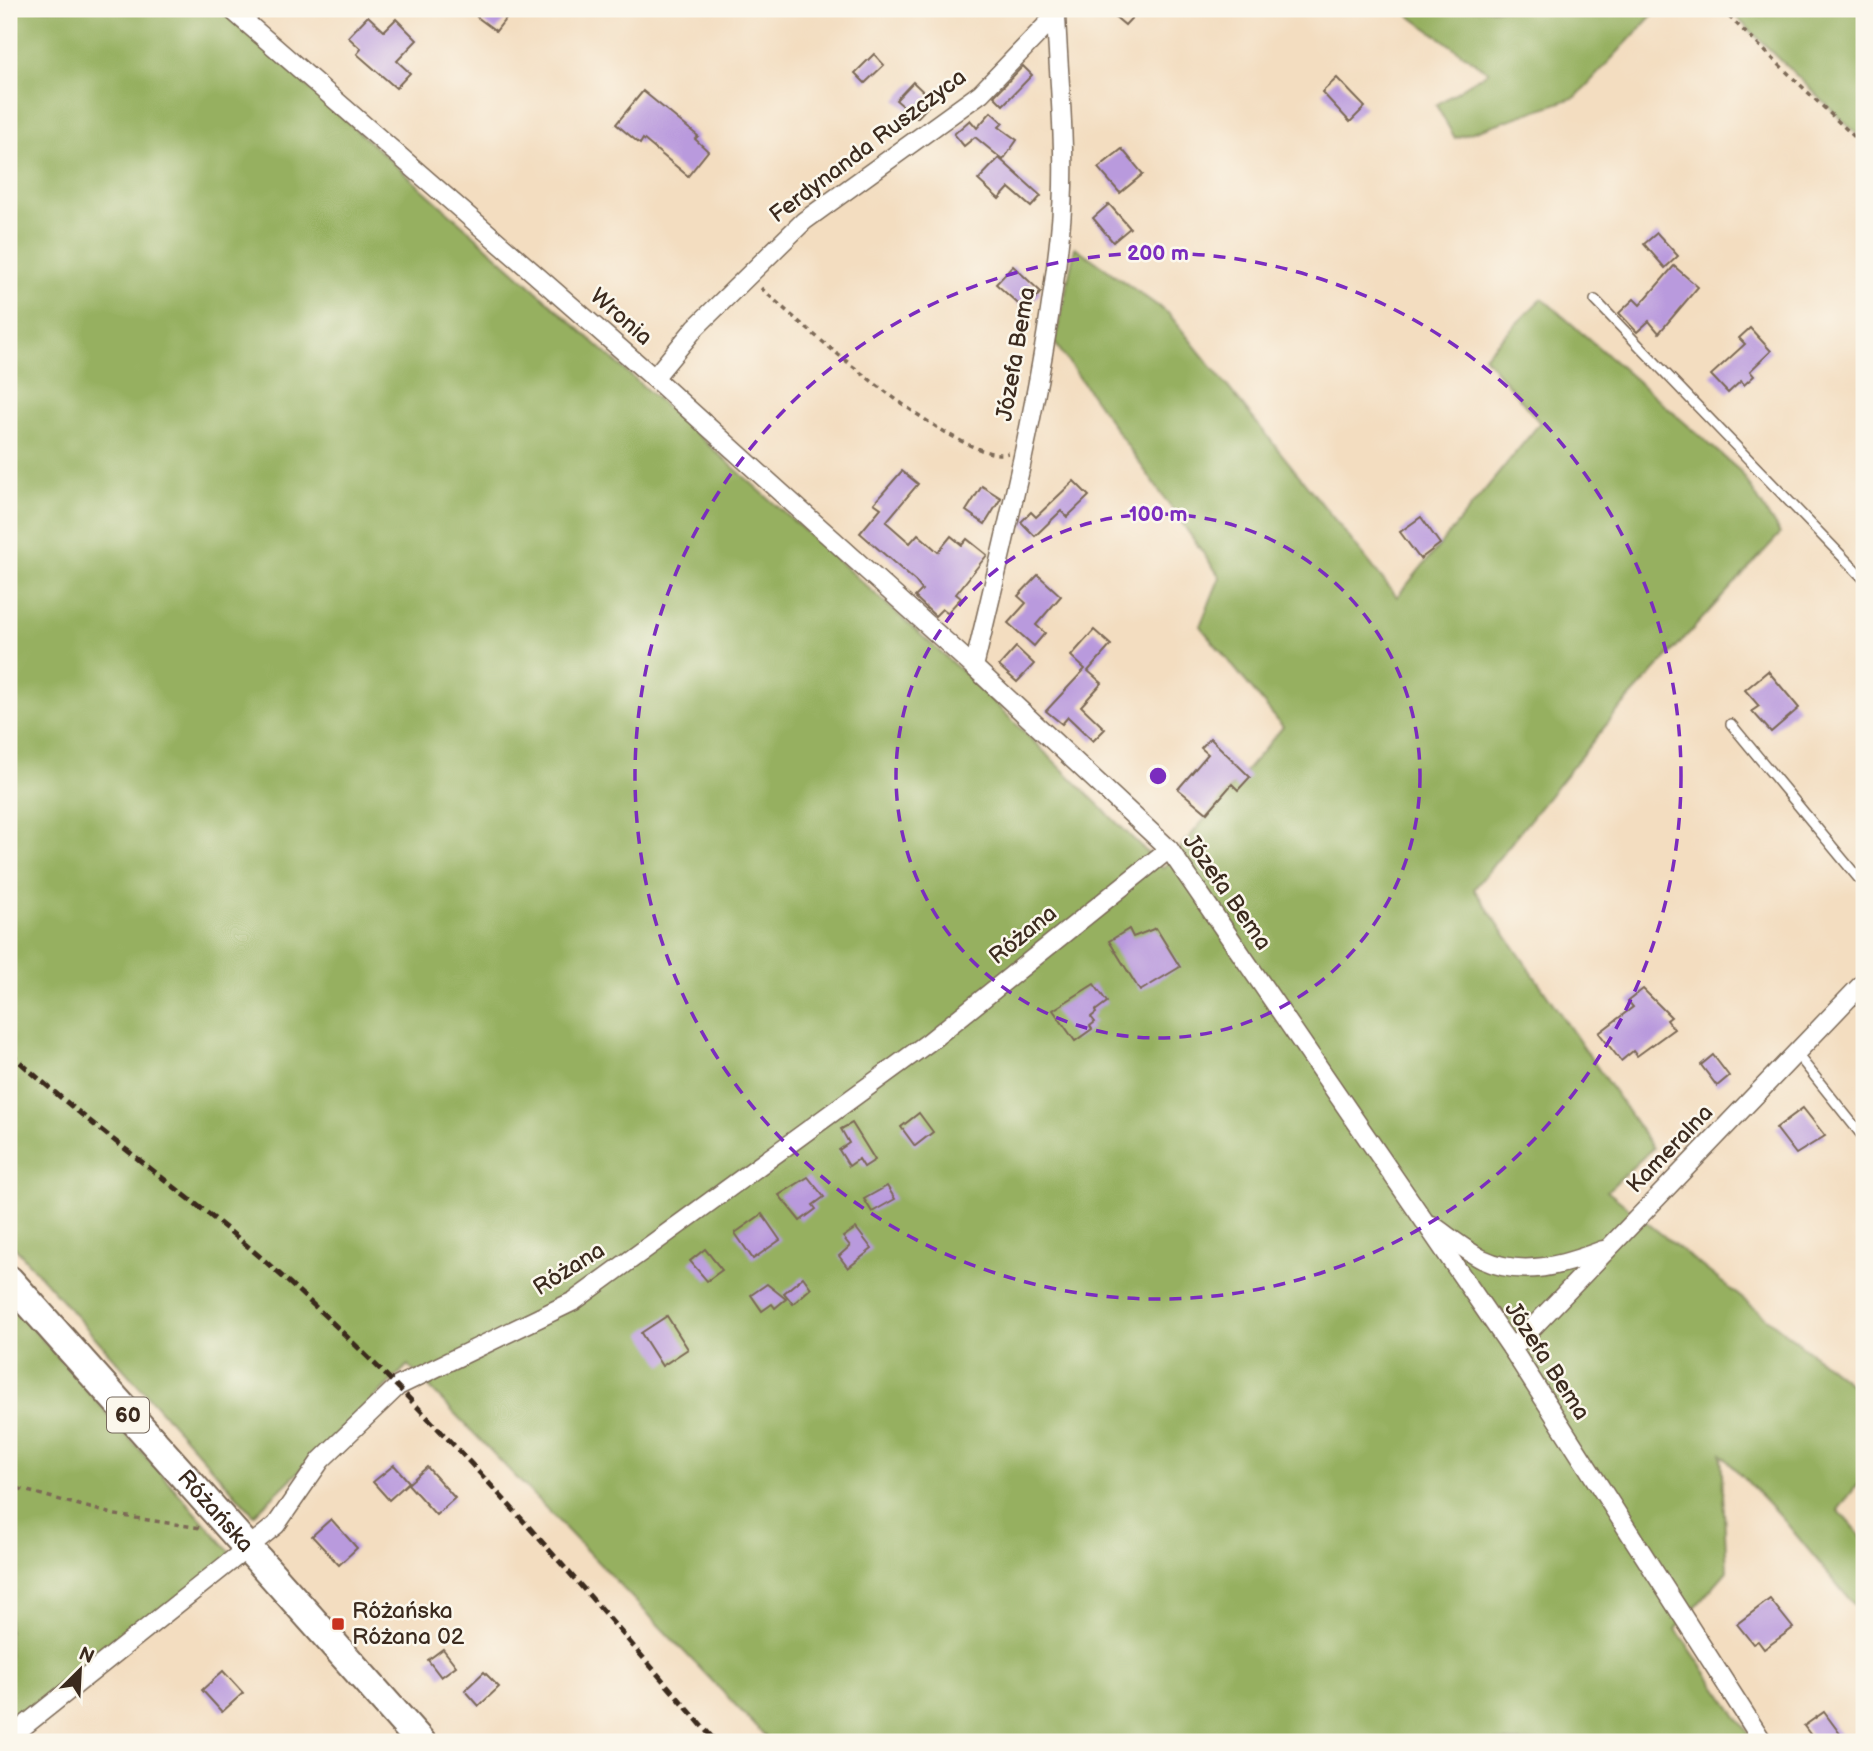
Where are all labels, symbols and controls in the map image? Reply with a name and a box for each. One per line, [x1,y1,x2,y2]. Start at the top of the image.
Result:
street label: Ferdynanda Ruszczyca [764,63,972,229]
text: 200 m [1127,241,1189,266]
street label: Wronia [584,282,658,352]
street label: Józefa Bema [990,285,1042,423]
text: 100 m [1129,502,1187,527]
centre of rings [1146,764,1170,788]
street label: Józefa Bema [1177,828,1277,956]
street label: Różana [983,899,1063,971]
street label: Kameralna [1621,1099,1719,1199]
street label: Różana [528,1236,610,1302]
street label: Józefa Bema [1498,1296,1596,1426]
road number: 60 [107,1398,149,1432]
street label: Różańska [171,1464,259,1558]
place label: Różańska Różana 02 [352,1597,465,1651]
marker: Różańska Różana 02 [330,1616,346,1632]
north arrow [46,1636,116,1706]
text: N [75,1642,98,1669]

